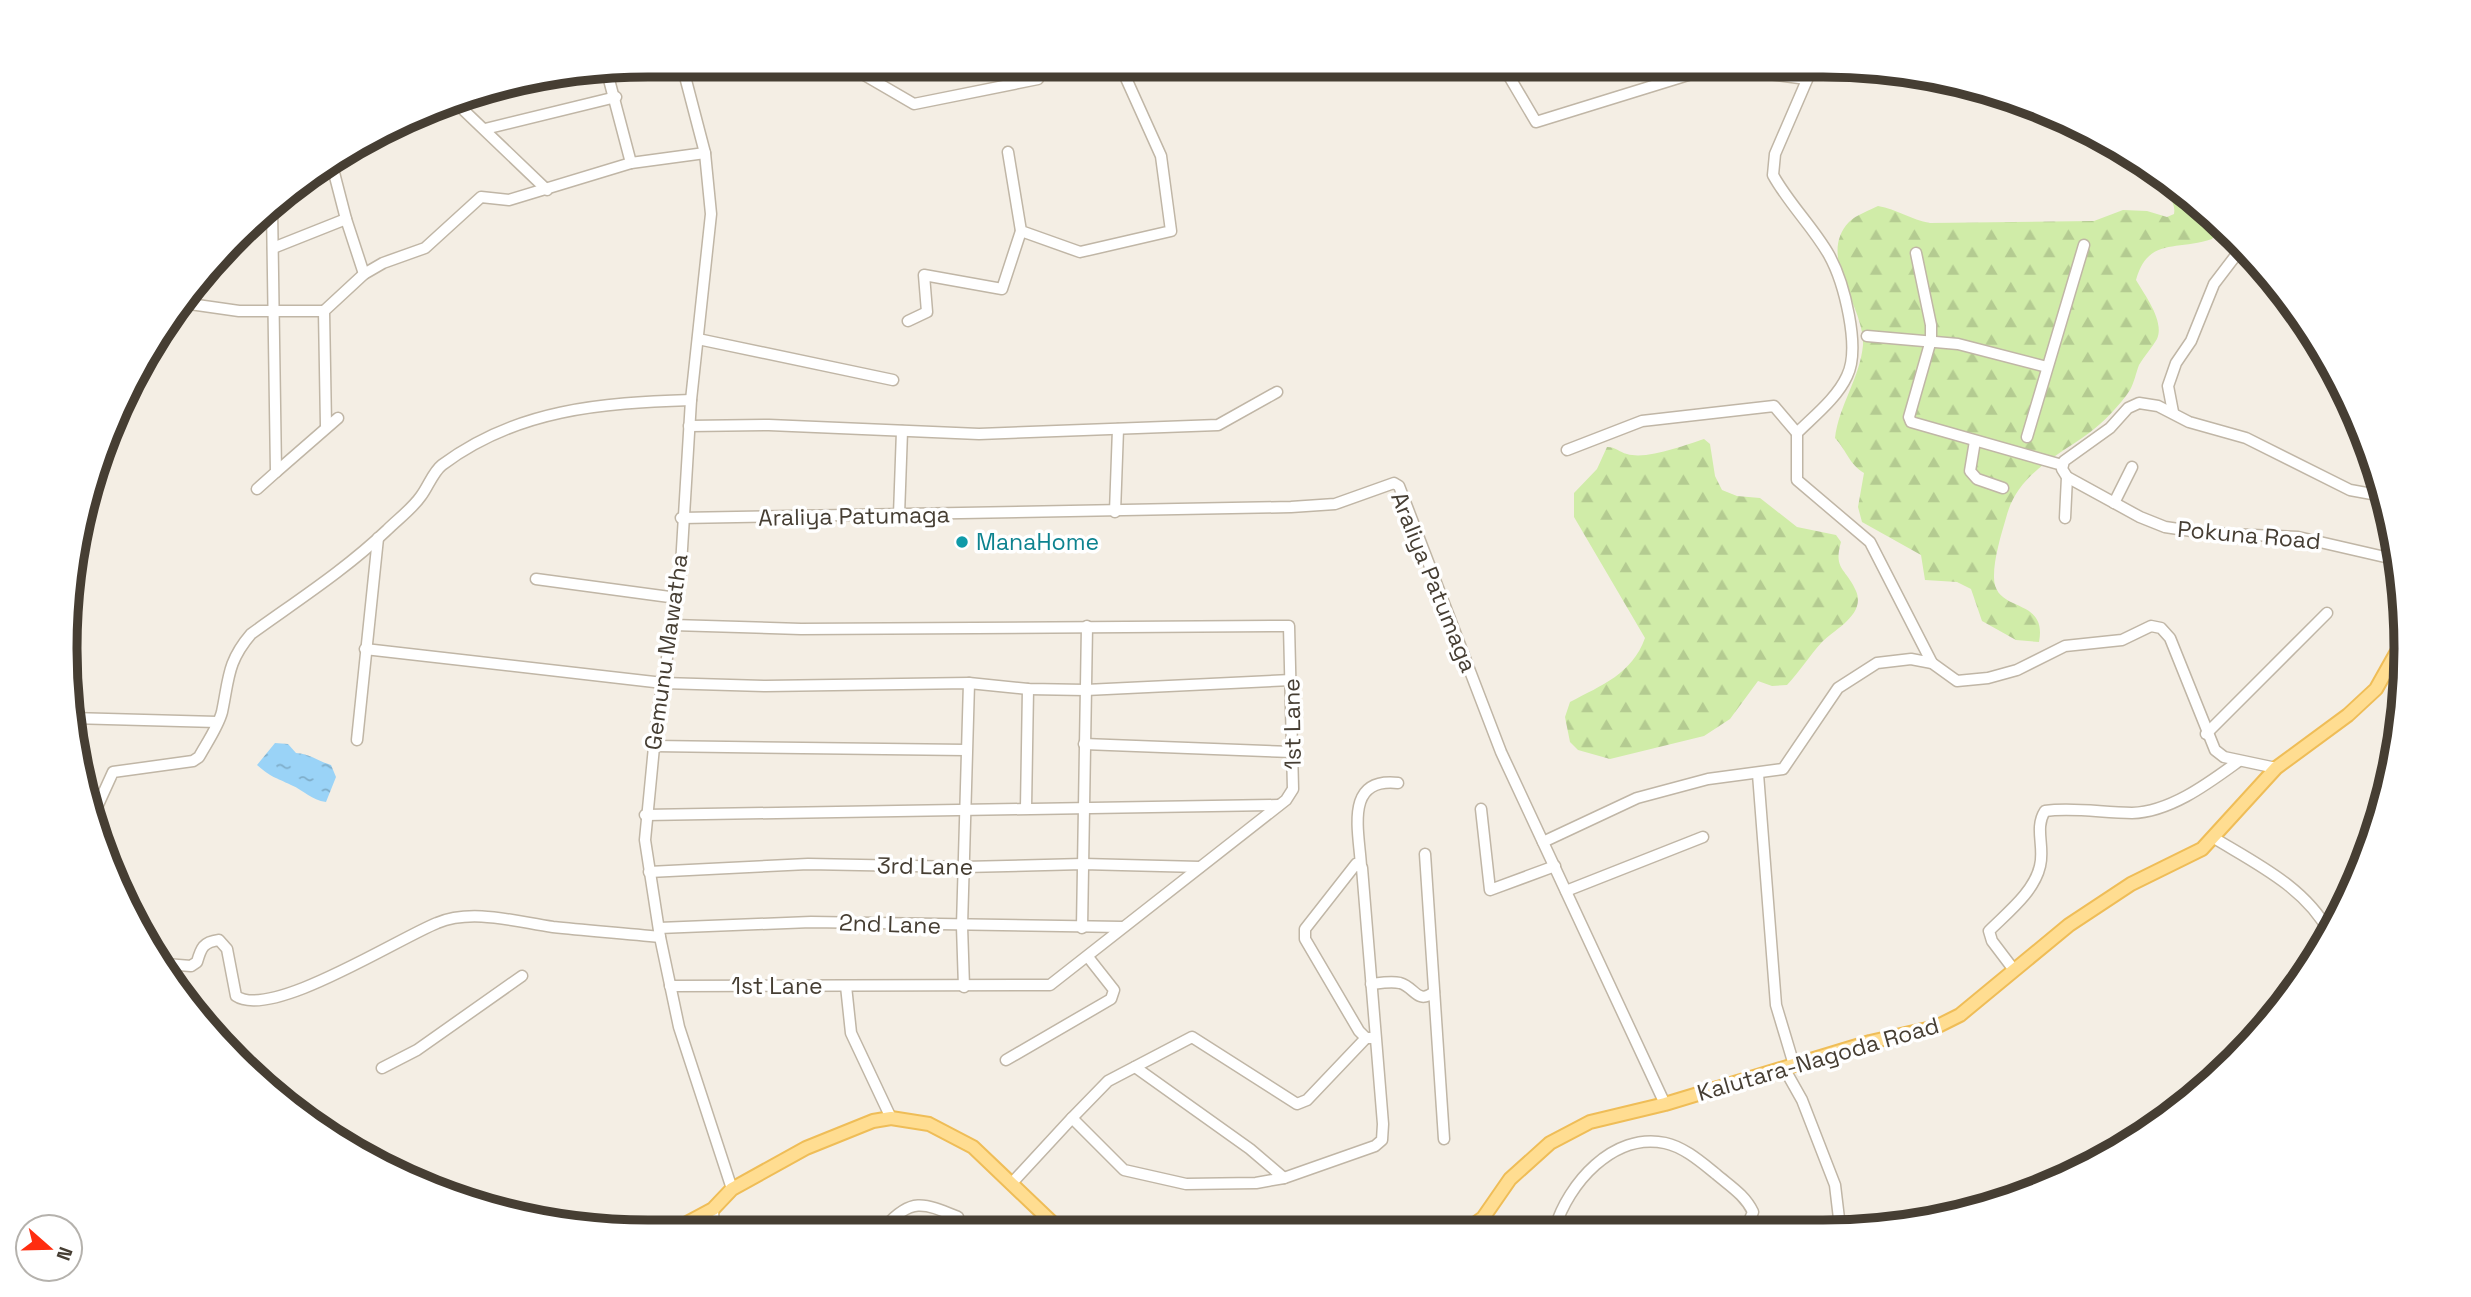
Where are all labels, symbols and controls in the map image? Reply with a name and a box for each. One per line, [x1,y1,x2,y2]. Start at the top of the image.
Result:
street label: Araliya Patumaga [1384,487,1484,677]
street label: Araliya Patumaga [758,499,950,533]
street label: Pokuna Road [2176,514,2322,556]
place label: ManaHome [976,527,1099,557]
marker: ManaHome [954,534,970,550]
street label: Gemunu Mawatha [637,552,695,752]
street label: 1st Lane [1276,678,1308,770]
street label: 3rd Lane [877,850,973,882]
street label: 2nd Lane [838,907,942,941]
street label: 1st Lane [731,971,823,1001]
street label: Kalutara-Nagoda Road [1694,1010,1942,1108]
north arrow [14,1213,84,1283]
text: N [51,1243,78,1264]

